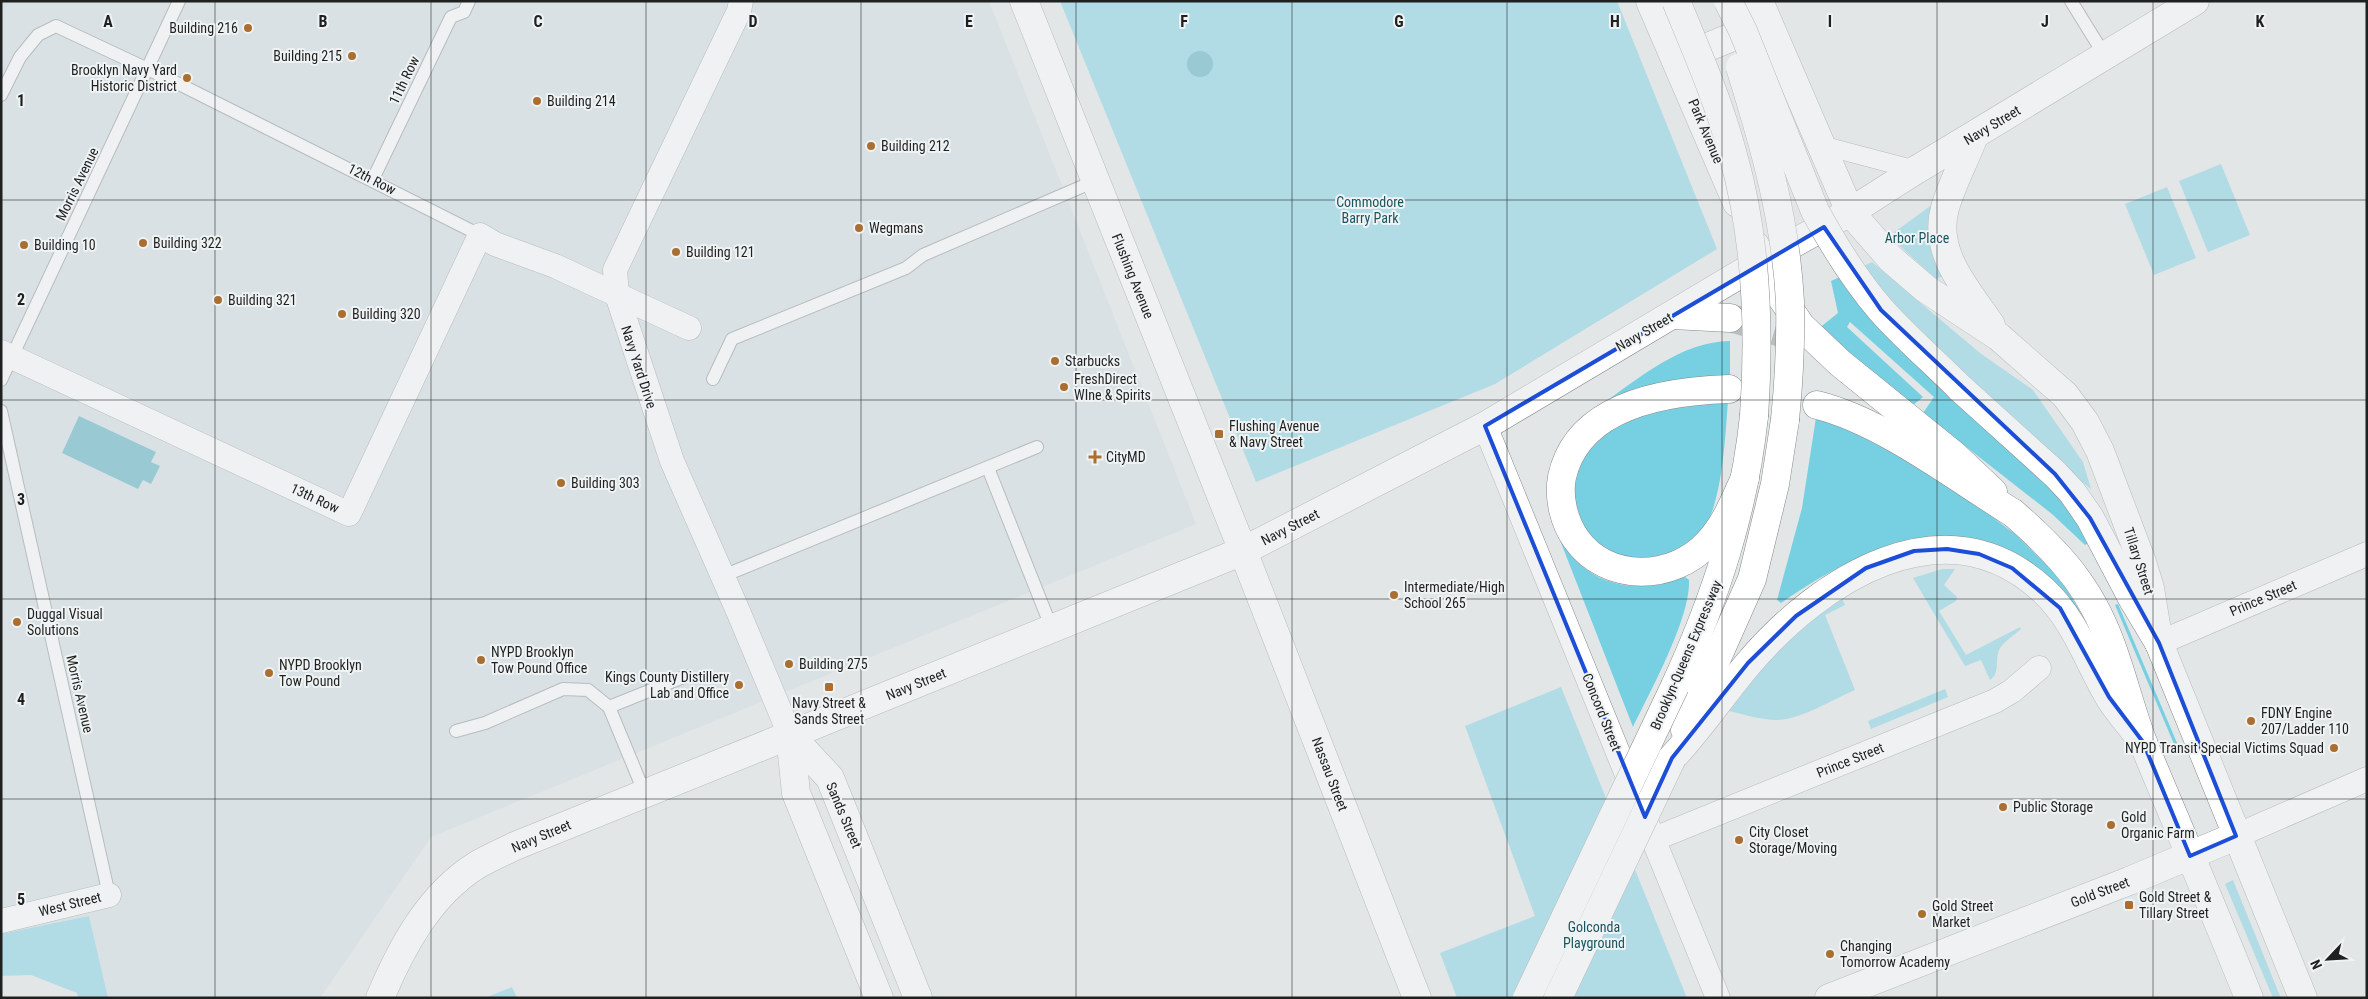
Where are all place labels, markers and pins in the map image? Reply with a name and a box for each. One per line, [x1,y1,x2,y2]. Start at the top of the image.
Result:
place label: Building 216 [169,20,238,36]
marker: Building 216 [242,22,254,34]
place label: Building 215 [273,48,342,64]
marker: Building 215 [346,50,358,62]
place label: Brooklyn Navy Yard Historic District [71,62,177,94]
marker: Brooklyn Navy Yard Historic District [181,72,193,84]
place label: Building 214 [547,93,616,109]
marker: Building 214 [531,95,543,107]
place label: Building 212 [881,138,950,154]
marker: Building 212 [865,140,877,152]
place label: Wegmans [869,220,923,236]
marker: Wegmans [853,222,865,234]
place label: Building 322 [153,235,222,251]
place label: Building 10 [34,237,96,253]
marker: Building 322 [137,237,149,249]
marker: Building 10 [18,239,30,251]
place label: Building 121 [686,244,755,260]
marker: Building 121 [670,246,682,258]
place label: Building 321 [228,292,297,308]
marker: Building 321 [212,294,224,306]
place label: Building 320 [352,306,421,322]
marker: Building 320 [336,308,348,320]
place label: Starbucks [1065,353,1120,369]
marker: Starbucks [1049,355,1061,367]
place label: FreshDirect WIne & Spirits [1074,371,1151,403]
marker: FreshDirect WIne & Spirits [1058,381,1070,393]
place label: Flushing Avenue & Navy Street [1229,418,1320,450]
marker: Flushing Avenue & Navy Street [1213,428,1225,440]
place label: CityMD [1106,449,1146,465]
marker: CityMD [1088,450,1102,464]
place label: Building 303 [571,475,640,491]
marker: Building 303 [555,477,567,489]
place label: Intermediate/High School 265 [1404,579,1505,611]
marker: Intermediate/High School 265 [1388,589,1400,601]
place label: Duggal Visual Solutions [27,606,103,638]
marker: Duggal Visual Solutions [11,616,23,628]
place label: NYPD Brooklyn Tow Pound Office [491,644,588,676]
marker: NYPD Brooklyn Tow Pound Office [475,654,487,666]
place label: Building 275 [799,656,868,672]
place label: NYPD Brooklyn Tow Pound [279,657,362,689]
marker: Building 275 [783,658,795,670]
marker: NYPD Brooklyn Tow Pound [263,667,275,679]
place label: Kings County Distillery Lab and Office [605,669,729,701]
marker: Kings County Distillery Lab and Office [733,679,745,691]
marker: Navy Street & Sands Street [823,681,835,693]
place label: Navy Street & Sands Street [792,695,866,727]
place label: FDNY Engine 207/Ladder 110 [2261,705,2349,737]
marker: FDNY Engine 207/Ladder 110 [2245,715,2257,727]
place label: NYPD Transit Special Victims Squad [2125,740,2324,756]
marker: NYPD Transit Special Victims Squad [2328,742,2340,754]
place label: Public Storage [2013,799,2093,815]
marker: Public Storage [1997,801,2009,813]
place label: Gold Organic Farm [2121,809,2195,841]
marker: Gold Organic Farm [2105,819,2117,831]
place label: City Closet Storage/Moving [1749,824,1837,856]
marker: City Closet Storage/Moving [1733,834,1745,846]
place label: Gold Street & Tillary Street [2139,889,2212,921]
place label: Gold Street Market [1932,898,1993,930]
marker: Gold Street & Tillary Street [2123,899,2135,911]
marker: Gold Street Market [1916,908,1928,920]
place label: Changing Tomorrow Academy [1840,938,1950,970]
marker: Changing Tomorrow Academy [1824,948,1836,960]

